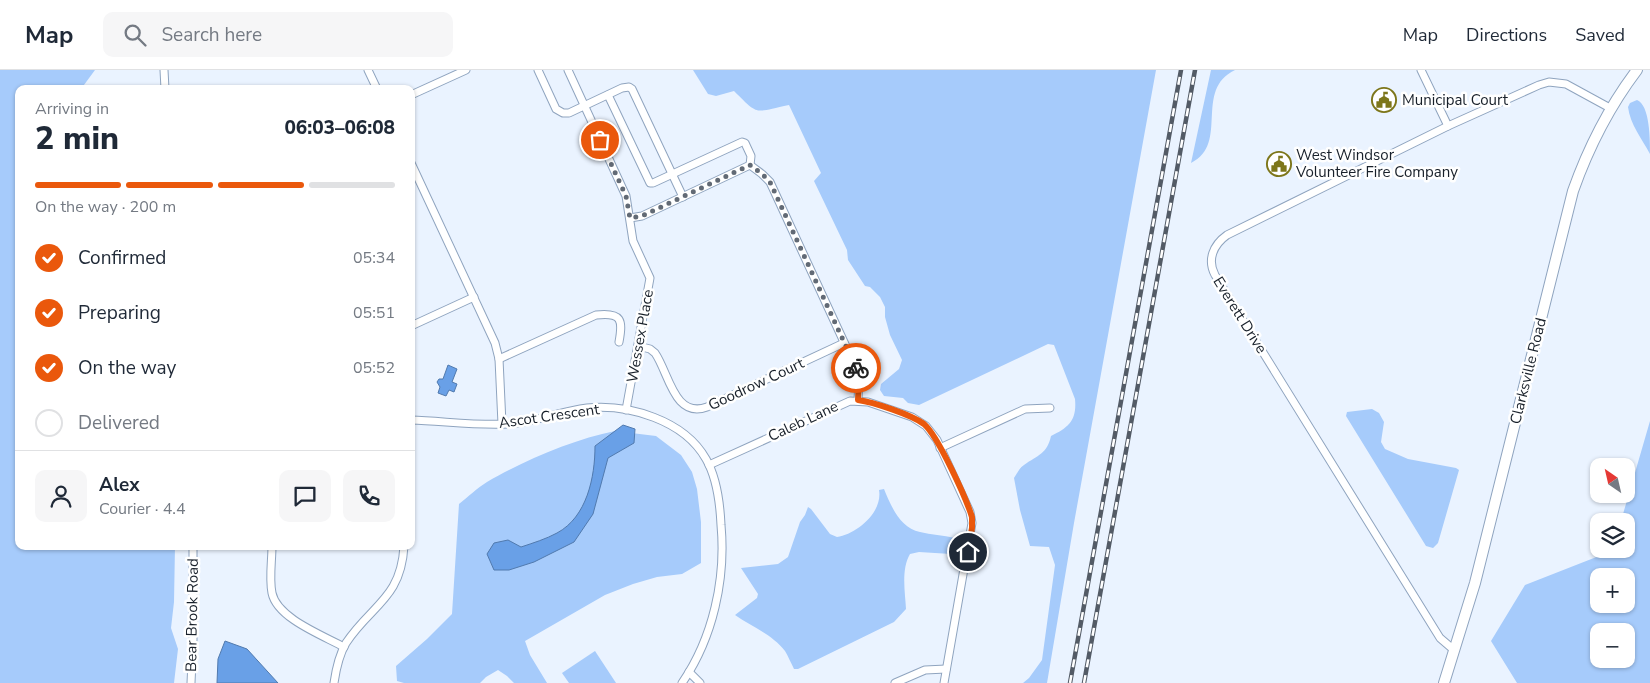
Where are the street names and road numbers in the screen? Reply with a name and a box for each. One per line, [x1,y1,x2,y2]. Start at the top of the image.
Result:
street label: Everett Drive [1208,273,1272,357]
street label: Wessex Place [622,288,658,384]
street label: Clarksville Road [1505,316,1551,426]
street label: Goodrow Court [705,353,808,415]
street label: Caleb Lane [765,396,841,446]
street label: Ascot Crescent [497,399,601,433]
street label: Bear Brook Road [181,558,203,672]

